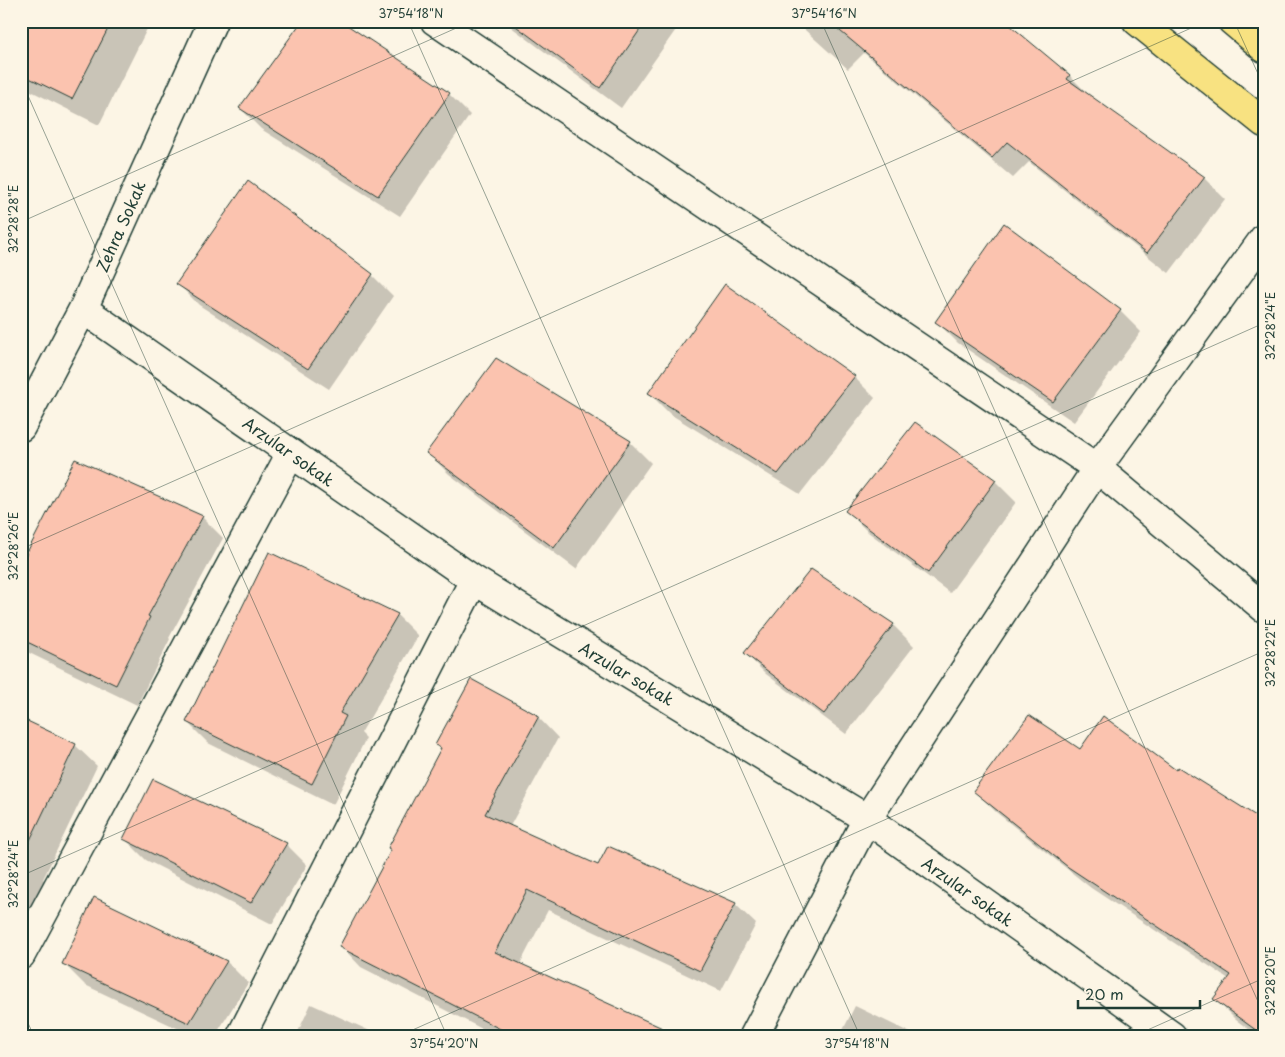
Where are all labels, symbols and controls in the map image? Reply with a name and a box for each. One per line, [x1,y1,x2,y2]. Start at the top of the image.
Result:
text: 37°54'18"N [379,4,443,22]
text: 37°54'16"N [791,4,857,22]
street label: Zehra Sokak [89,176,151,276]
text: 32°28'28"E [4,185,22,253]
text: 32°28'24"E [1261,292,1279,360]
street label: Arzular sokak [238,410,340,492]
text: 32°28'26"E [4,512,22,580]
text: 32°28'22"E [1261,619,1279,687]
street label: Arzular sokak [575,635,679,711]
text: 32°28'24"E [4,840,22,908]
street label: Arzular sokak [917,850,1019,932]
text: 32°28'20"E [1261,946,1279,1016]
scale bar [1078,977,1200,1009]
text: 20 m [1085,982,1124,1005]
text: 37°54'20"N [410,1034,478,1052]
text: 37°54'18"N [825,1034,889,1052]

